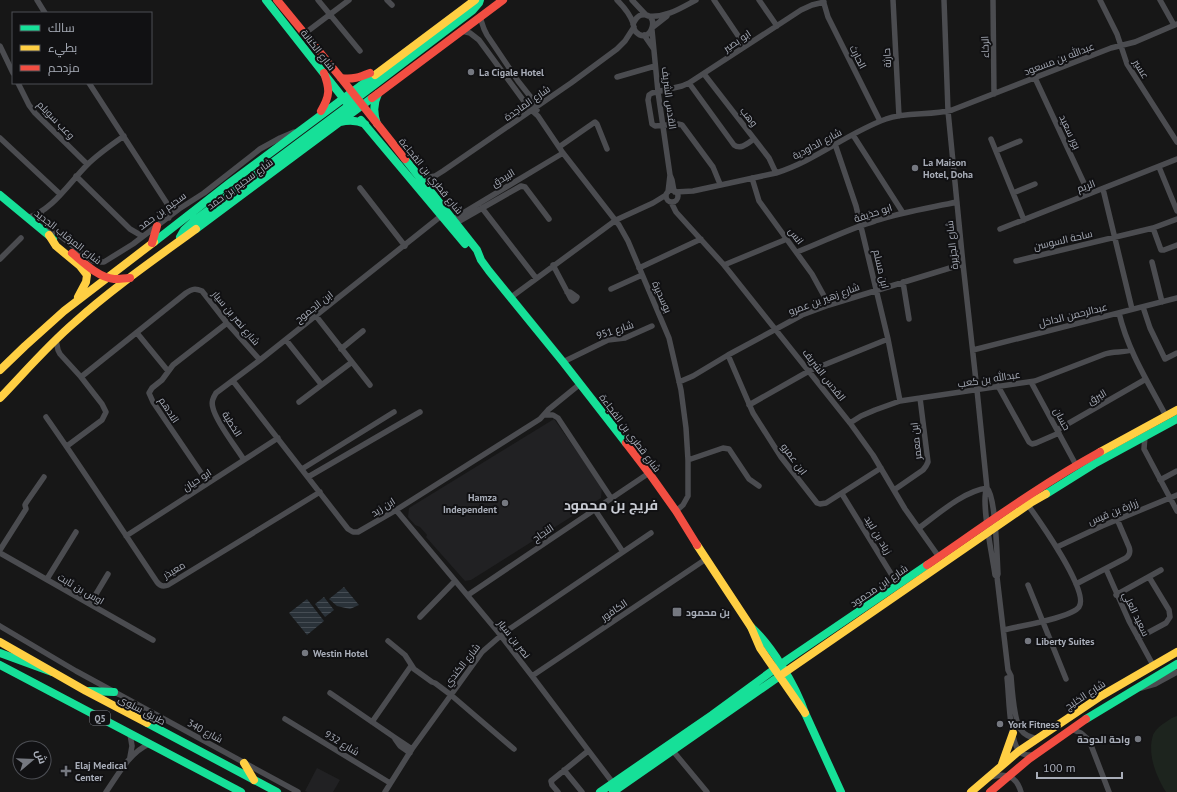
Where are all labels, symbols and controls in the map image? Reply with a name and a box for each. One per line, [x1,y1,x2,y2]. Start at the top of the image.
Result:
legend [12,12,152,84]
text: سالك [48,20,75,35]
street label: شارع الكنانة [298,27,338,73]
street label: ابو بصير [720,27,753,56]
street label: الرخاء [978,36,992,58]
street label: عبدالله بن مسعود [1022,39,1096,78]
text: بطيء [48,40,77,58]
street label: الحارث [847,43,869,71]
street label: حارثة [880,48,894,68]
street label: عسير [1130,56,1152,81]
text: مزدحم [48,60,80,76]
place label: La Cigale Hotel [479,66,544,79]
street label: القدس الشريف [659,66,679,130]
marker: La Cigale Hotel [466,67,476,77]
street label: شارع الماجدة [501,82,553,124]
street label: وعب سويلم [34,98,78,143]
street label: وهب [737,104,761,130]
street label: بور سعيد [1056,113,1084,151]
street label: شارع الداودية [790,126,844,162]
street label: شارع قطري بن الفجاءة [395,135,466,218]
street label: شارع سحيم بن حمد [204,156,276,213]
place label: La Maison Hotel, Doha [923,156,973,181]
marker: La Maison Hotel, Doha [910,163,920,173]
street label: البيدق [489,166,517,190]
street label: الريم [1075,177,1097,196]
street label: سحيم بن حمد [135,189,189,234]
street label: ابو حذيفة [852,201,894,225]
street label: شارع المرقاب الجديد [32,207,104,267]
street label: شارع الجزيرة [943,220,961,270]
street label: انس [785,225,807,247]
street label: ساحة السوسن [1032,227,1094,253]
street label: ابن مسلم [869,248,892,290]
street label: بوسديرة [649,279,675,315]
street label: شارع زهير بن عمرو [787,280,861,318]
street label: شارع نصر بن سيار [209,287,263,348]
street label: ابن الجموح [292,288,336,326]
street label: عبدالرحمن الداخل [1037,300,1109,330]
street label: شارع 951 [595,318,635,342]
street label: القدس الشريف [800,346,848,404]
street label: عبدالله بن كعب [957,367,1021,390]
street label: البرق [1085,386,1109,408]
street label: شارع قطري بن الفجاءة [596,391,664,475]
street label: الادهم [155,395,182,426]
street label: حسان [1051,405,1073,433]
street label: الخطية [219,409,245,439]
street label: ابن معمر [908,422,925,461]
street label: ابن عمرو [778,441,810,477]
street label: ابو حيان [180,466,214,494]
place label: Hamza Independent [443,491,497,516]
street label: ابن زيد [368,494,398,520]
district label: فريج بن محمود [564,496,658,515]
street label: زرارة بن قيس [1086,496,1140,528]
marker: Hamza Independent [500,498,510,508]
street label: زياد بن لبيد [861,513,895,557]
street label: النجاح [530,521,556,545]
street label: معيذر [160,558,188,582]
street label: شارع ابن محمود [848,562,910,610]
street label: اوس بن ثابت [55,570,107,608]
street label: سعيد العلي [1119,590,1152,639]
street label: الكافور [597,596,630,624]
marker: بن محمود [671,606,683,618]
place label: بن محمود [686,606,730,619]
street label: نصر بن سيار [494,616,533,661]
place label: Liberty Suites [1036,635,1094,648]
marker: Liberty Suites [1023,636,1033,646]
street label: شارع الكندي [441,641,484,690]
place label: Westin Hotel [313,647,368,660]
marker: Westin Hotel [300,648,310,658]
street label: شارع الخليج [1062,677,1108,713]
street label: طريق سلوى [116,692,168,728]
road number: Q5 [90,711,110,725]
street label: شارع 340 [185,716,225,746]
place label: York Fitness [1007,718,1059,731]
marker: York Fitness [995,719,1005,729]
street label: شارع 932 [322,728,362,758]
place label: واحة الدوحة [1077,733,1130,746]
marker: واحة الدوحة [1133,734,1143,744]
north arrow [12,740,52,780]
text: ش [33,748,50,766]
scale bar [1037,754,1122,780]
place label: Elaj Medical Center [75,759,127,784]
text: 100 m [1043,760,1076,775]
marker: Elaj Medical Center [60,765,72,777]

